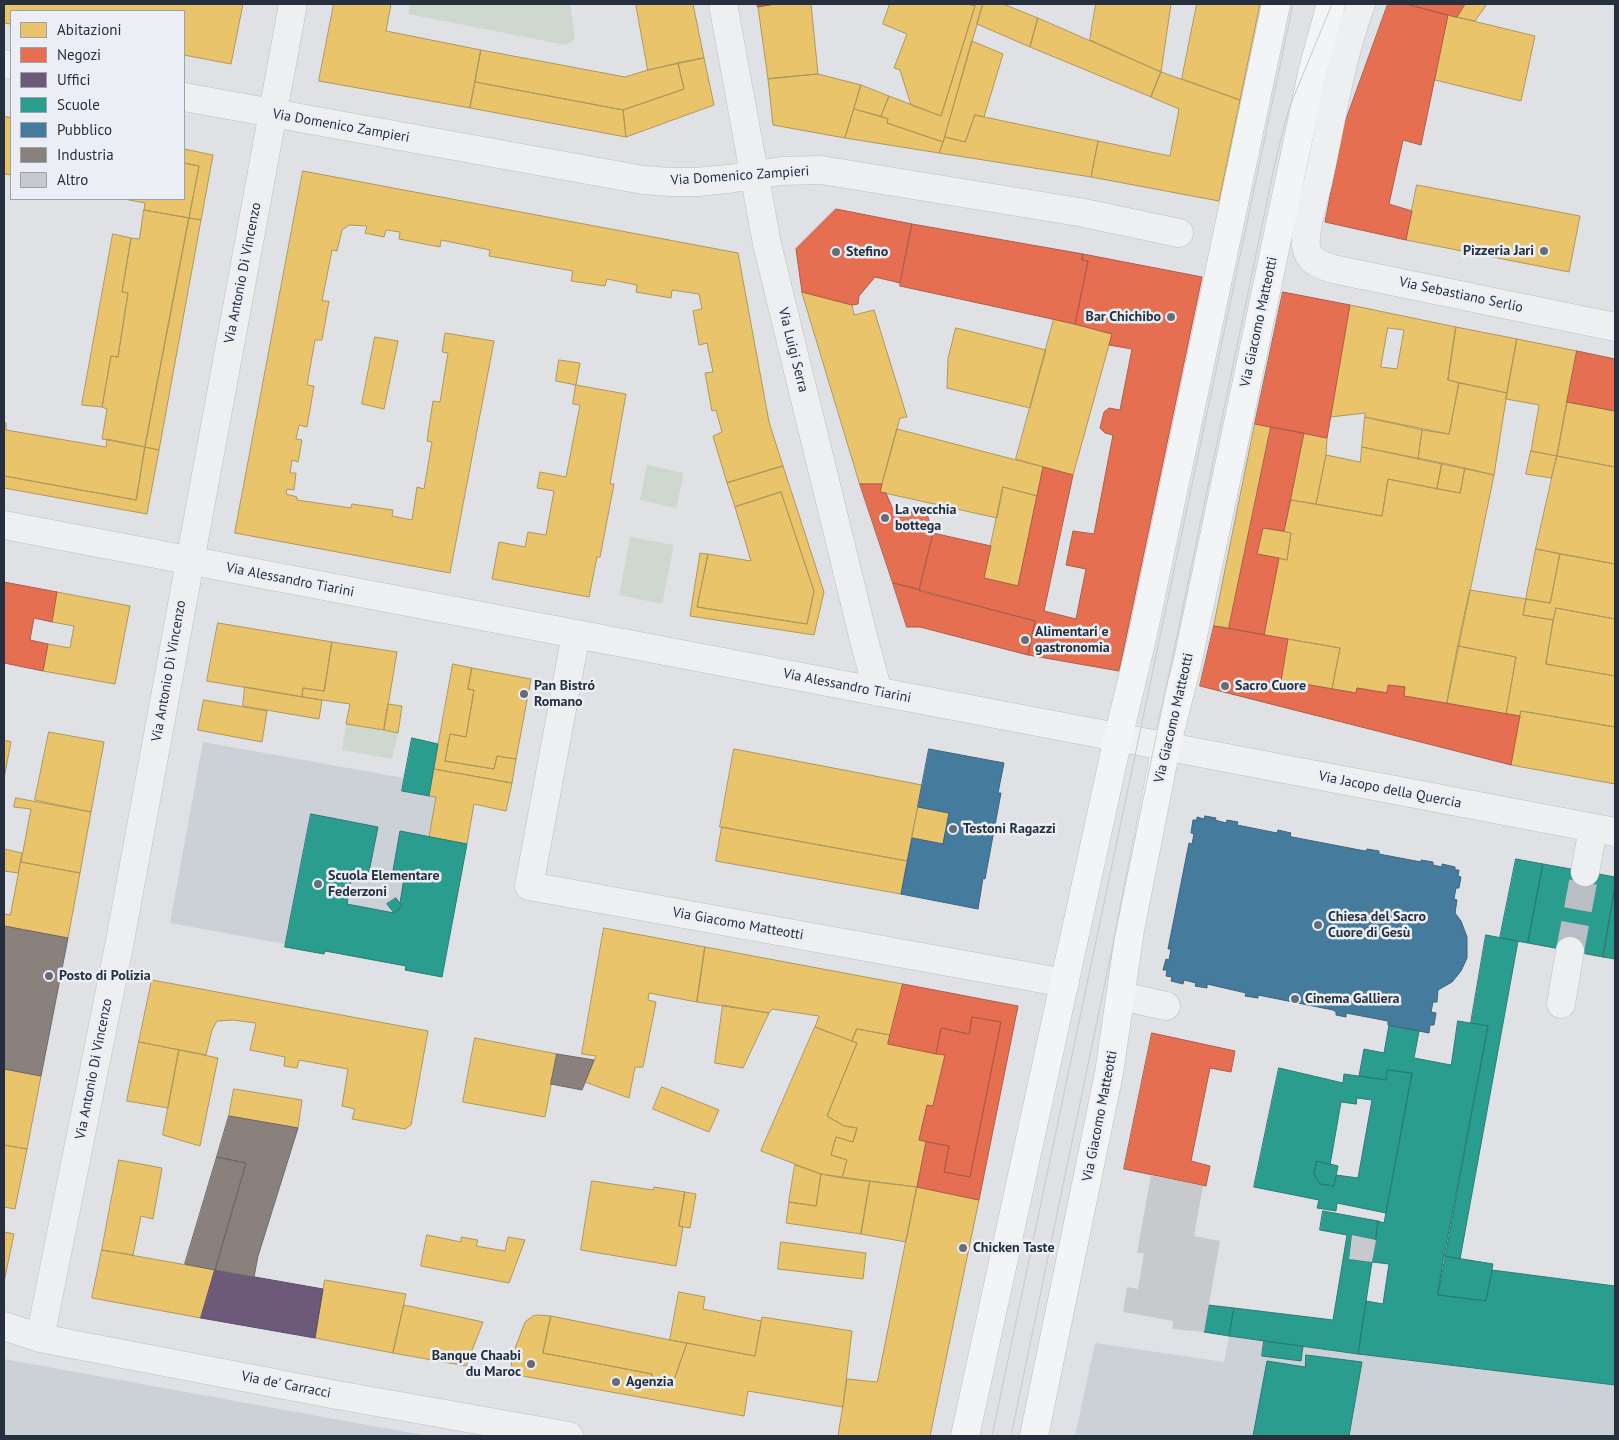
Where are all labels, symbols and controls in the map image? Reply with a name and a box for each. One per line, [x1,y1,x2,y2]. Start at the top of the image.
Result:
legend [10,10,185,200]
text: Abitazioni [57,20,121,39]
text: Negozi [57,45,101,64]
text: Uffici [57,70,90,89]
text: Scuole [57,95,100,114]
street label: Via Domenico Zampieri [271,106,411,146]
text: Pubblico [57,120,112,139]
text: Industria [57,145,114,164]
street label: Via Domenico Zampieri [670,163,810,189]
text: Altro [57,170,88,189]
street label: Via Antonio Di Vincenzo [221,201,265,345]
place label: Pizzeria Jari [1463,243,1534,259]
place label: Stefino [846,244,888,260]
marker: Pizzeria Jari [1538,245,1550,257]
marker: Stefino [830,246,842,258]
street label: Via Giacomo Matteotti [1237,255,1281,389]
street label: Via Sebastiano Serlio [1397,274,1525,316]
street label: Via Luigi Serra [774,306,812,394]
place label: Bar Chichibo [1086,309,1161,325]
marker: Bar Chichibo [1165,311,1177,323]
place label: La vecchia bottega [895,502,957,534]
marker: La vecchia bottega [879,512,891,524]
street label: Via Alessandro Tiarini [225,559,355,601]
street label: Via Antonio Di Vincenzo [148,599,190,743]
place label: Alimentari e gastronomia [1035,624,1110,656]
marker: Alimentari e gastronomia [1019,634,1031,646]
street label: Via Giacomo Matteotti [1151,651,1197,785]
street label: Via Alessandro Tiarini [782,665,912,707]
place label: Pan Bistró Romano [534,678,595,710]
place label: Sacro Cuore [1235,678,1306,694]
marker: Sacro Cuore [1219,680,1231,692]
marker: Pan Bistró Romano [518,688,530,700]
street label: Via Jacopo della Quercia [1317,768,1463,812]
place label: Testoni Ragazzi [963,821,1056,837]
marker: Testoni Ragazzi [947,823,959,835]
place label: Scuola Elementare Federzoni [328,868,440,900]
marker: Scuola Elementare Federzoni [312,878,324,890]
street label: Via Giacomo Matteotti [671,904,805,944]
place label: Chiesa del Sacro Cuore di Gesù [1328,909,1426,942]
marker: Chiesa del Sacro Cuore di Gesù [1312,919,1324,931]
place label: Posto di Polizia [59,968,151,984]
marker: Posto di Polizia [43,970,55,982]
place label: Cinema Galliera [1305,991,1400,1007]
marker: Cinema Galliera [1289,993,1301,1005]
street label: Via Antonio Di Vincenzo [72,997,116,1141]
street label: Via Giacomo Matteotti [1079,1049,1121,1183]
place label: Chicken Taste [973,1240,1055,1256]
marker: Chicken Taste [957,1242,969,1254]
place label: Banque Chaabi du Maroc [432,1348,521,1380]
marker: Banque Chaabi du Maroc [525,1358,537,1370]
street label: Via de' Carracci [240,1368,332,1402]
place label: Agenzia [626,1374,674,1390]
marker: Agenzia [610,1376,622,1388]

